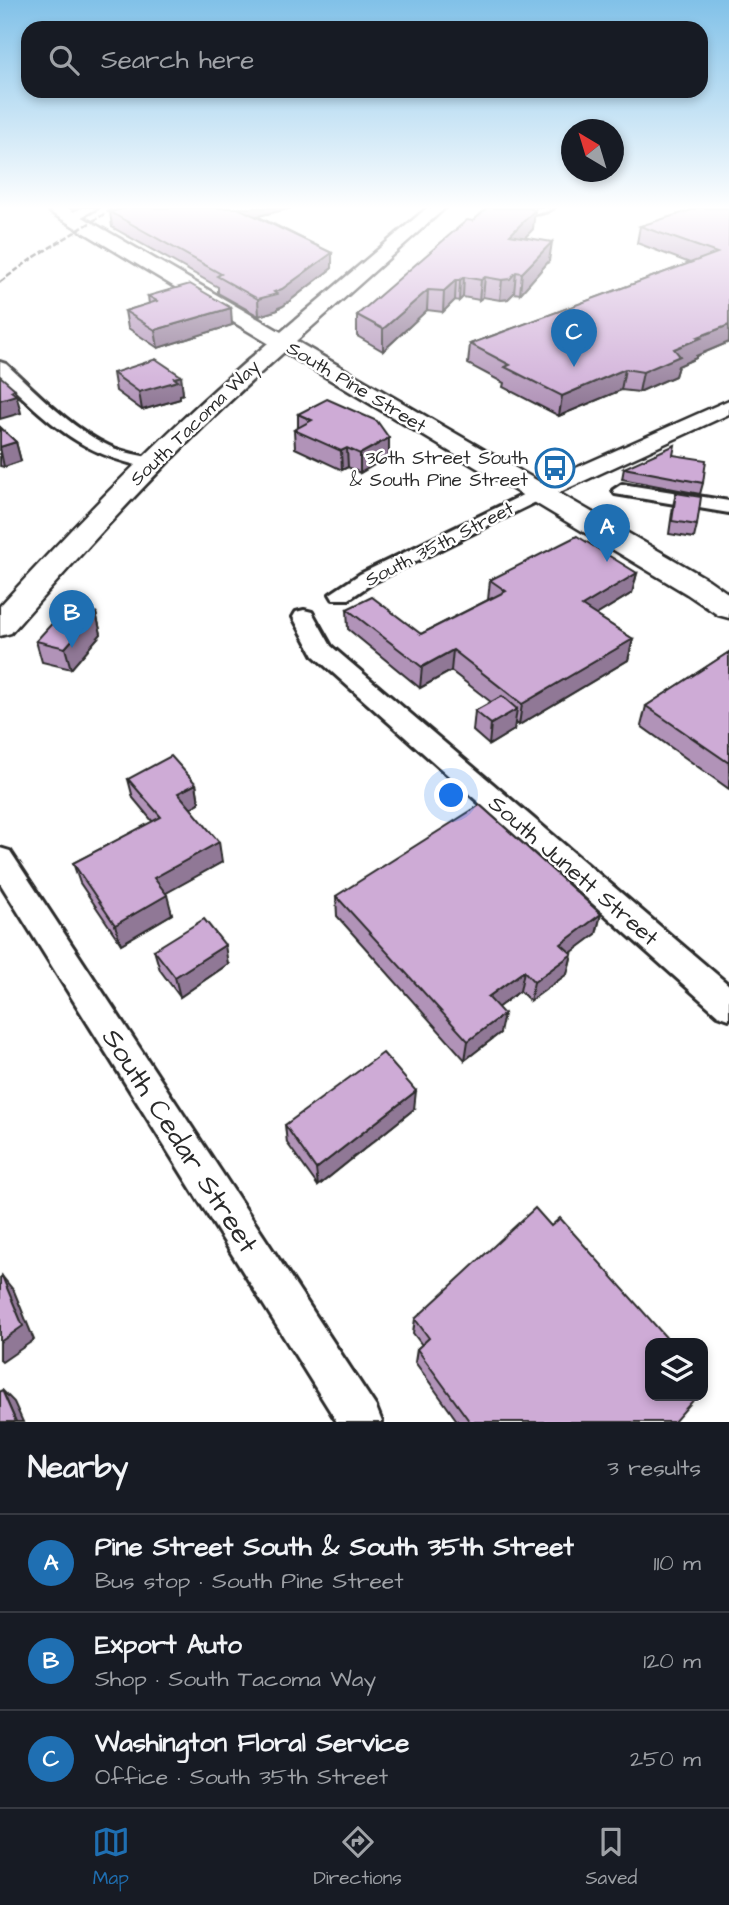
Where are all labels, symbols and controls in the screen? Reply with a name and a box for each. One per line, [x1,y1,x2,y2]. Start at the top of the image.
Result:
search box [21,21,708,98]
icon: search [45,41,83,79]
text: Search here [101,42,254,78]
north arrow [561,119,624,182]
pin: C [551,309,597,367]
street label: South Pine Street [281,335,431,440]
street label: South Tacoma Way [124,353,267,493]
place label: 36th Street South & South Pine Street [349,445,529,494]
bus stop icon: 36th Street South & South Pine Street [534,447,576,489]
street label: South 35th Street [361,495,519,594]
pin: A [584,504,630,562]
pin: B [49,590,95,648]
your location [434,778,468,812]
street label: South Junett Street [481,788,666,954]
street label: South Cedar Street [92,1021,268,1261]
map controls [645,1338,708,1401]
button: layers [645,1338,708,1401]
text: Nearby [28,1447,128,1489]
text: 3 results [607,1452,701,1484]
text: Pine Street South & South 35th Street [95,1529,574,1565]
text: A [44,1547,58,1579]
text: 110 m [653,1547,701,1579]
text: Bus stop · South Pine Street [95,1565,404,1597]
text: Export Auto [95,1627,242,1663]
text: B [43,1645,59,1677]
text: 120 m [643,1645,701,1677]
text: Shop · South Tacoma Way [95,1663,376,1695]
text: Washington Floral Service [95,1725,409,1761]
text: C [43,1743,59,1775]
text: 250 m [630,1743,701,1775]
text: Office · South 35th Street [95,1761,388,1793]
tab: Map [92,1823,130,1892]
tab: Directions [313,1823,402,1892]
tab: Saved [585,1823,637,1892]

